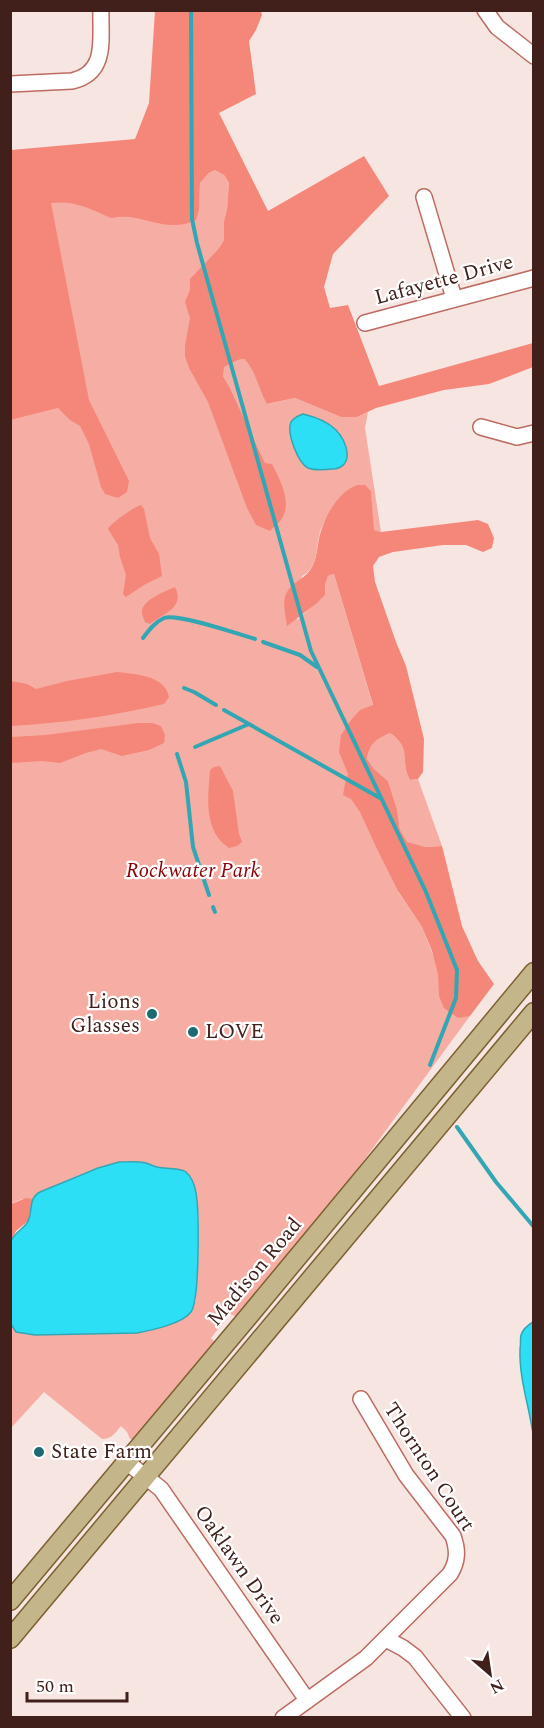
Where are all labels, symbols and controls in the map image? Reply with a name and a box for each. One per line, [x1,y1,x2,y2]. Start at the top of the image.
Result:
street label: Lafayette Drive [371,246,517,314]
park label: Rockwater Park [126,855,260,887]
place label: Lions Glasses [70,986,140,1042]
marker: Lions Glasses [145,1007,159,1021]
place label: LOVE [205,1016,264,1048]
marker: LOVE [186,1025,200,1039]
street label: Madison Road [200,1210,310,1334]
street label: Thornton Court [375,1396,483,1538]
place label: State Farm [51,1436,152,1468]
marker: State Farm [32,1445,46,1459]
street label: Oaklawn Drive [186,1499,292,1631]
north arrow [460,1644,520,1704]
scale bar [27,1665,128,1703]
text: 50 m [36,1673,74,1700]
text: N [485,1673,508,1700]

